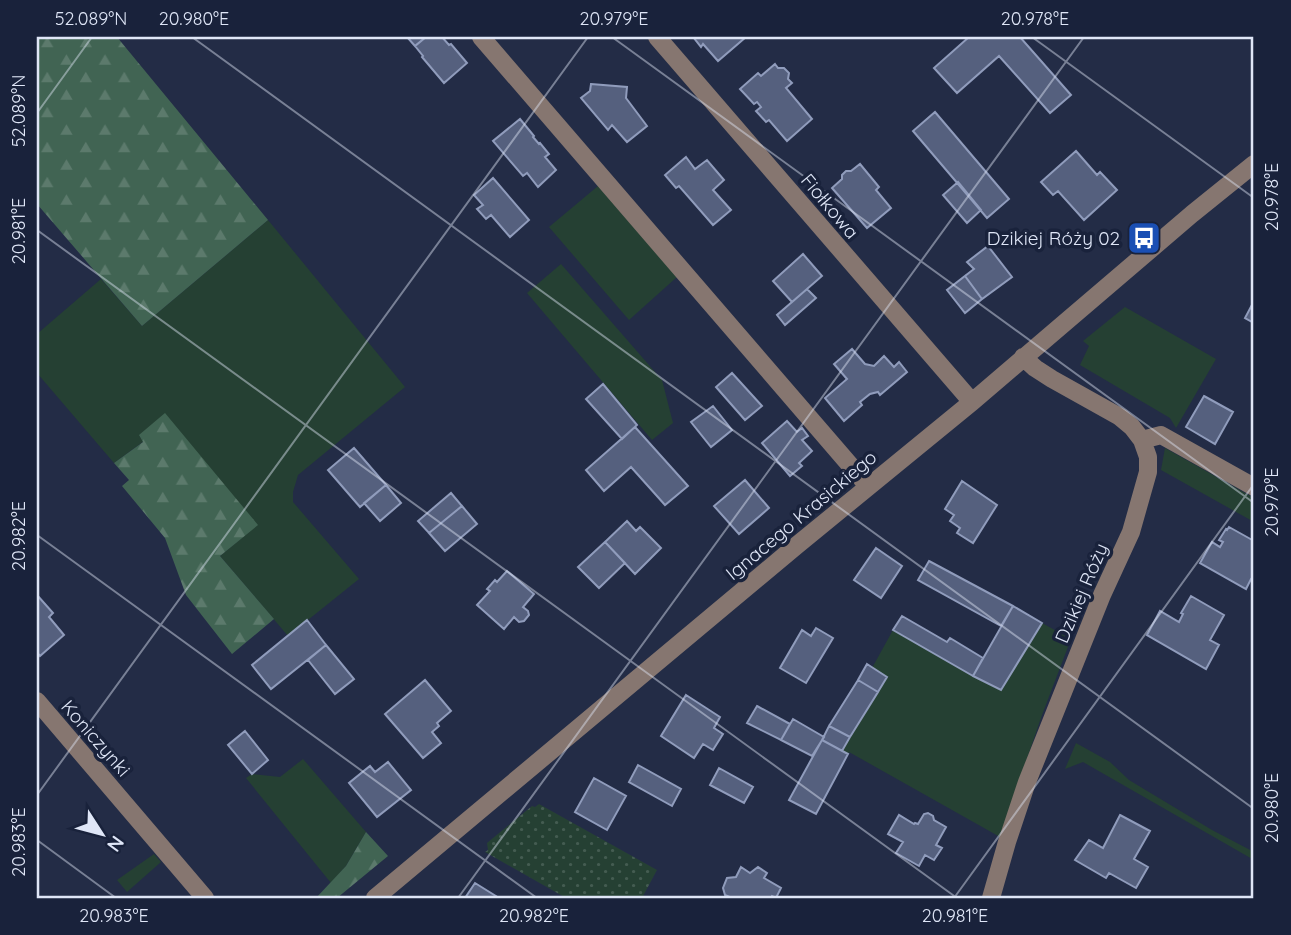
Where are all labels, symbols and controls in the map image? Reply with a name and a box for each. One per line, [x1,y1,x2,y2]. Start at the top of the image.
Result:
text: 52.089°N [55,7,127,30]
text: 20.980°E [159,7,229,30]
text: 20.979°E [580,7,648,30]
text: 20.978°E [1001,7,1069,30]
text: 52.089°N [7,75,30,147]
text: 20.978°E [1260,163,1283,231]
street label: Fiołkowa [796,168,864,244]
text: 20.981°E [7,198,30,264]
bus stop icon: Dzikiej Róży 02 [1125,219,1163,257]
place label: Dzikiej Róży 02 [987,226,1120,250]
street label: Ignacego Krasickiego [721,445,881,585]
text: 20.979°E [1260,468,1283,536]
text: 20.982°E [7,501,30,571]
street label: Dzikiej Róży [1049,539,1113,647]
street label: Koniczynki [56,695,136,781]
text: 20.980°E [1260,773,1283,843]
north arrow [66,799,136,869]
text: 20.983°E [7,807,30,877]
text: N [102,831,130,857]
text: 20.983°E [79,904,149,927]
text: 20.982°E [499,904,569,927]
text: 20.981°E [922,904,988,927]

